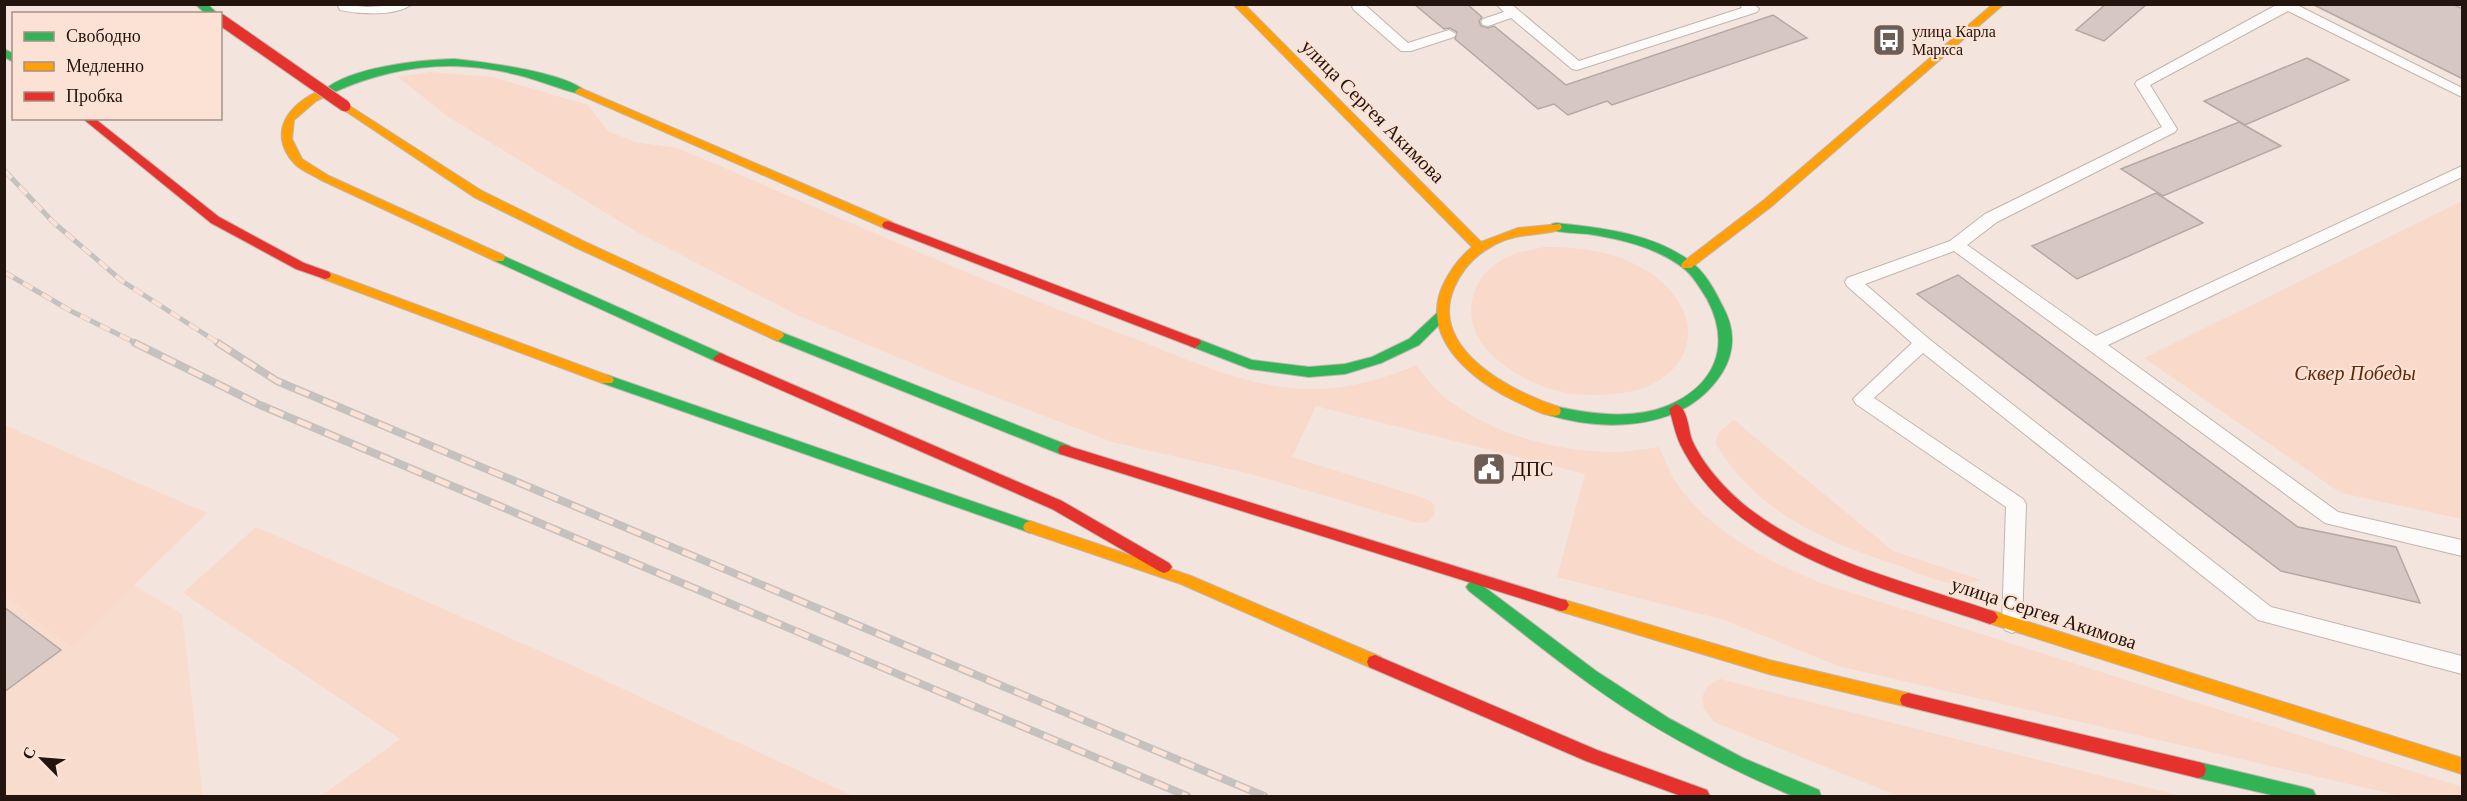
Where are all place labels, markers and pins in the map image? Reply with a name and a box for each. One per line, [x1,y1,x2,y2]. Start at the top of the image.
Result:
bus stop icon: улица Карла Маркса [1871,22,1907,58]
place label: улица Карла Маркса [1912,23,1996,59]
public building icon: ДПС [1471,451,1507,487]
place label: ДПС [1512,458,1553,481]

